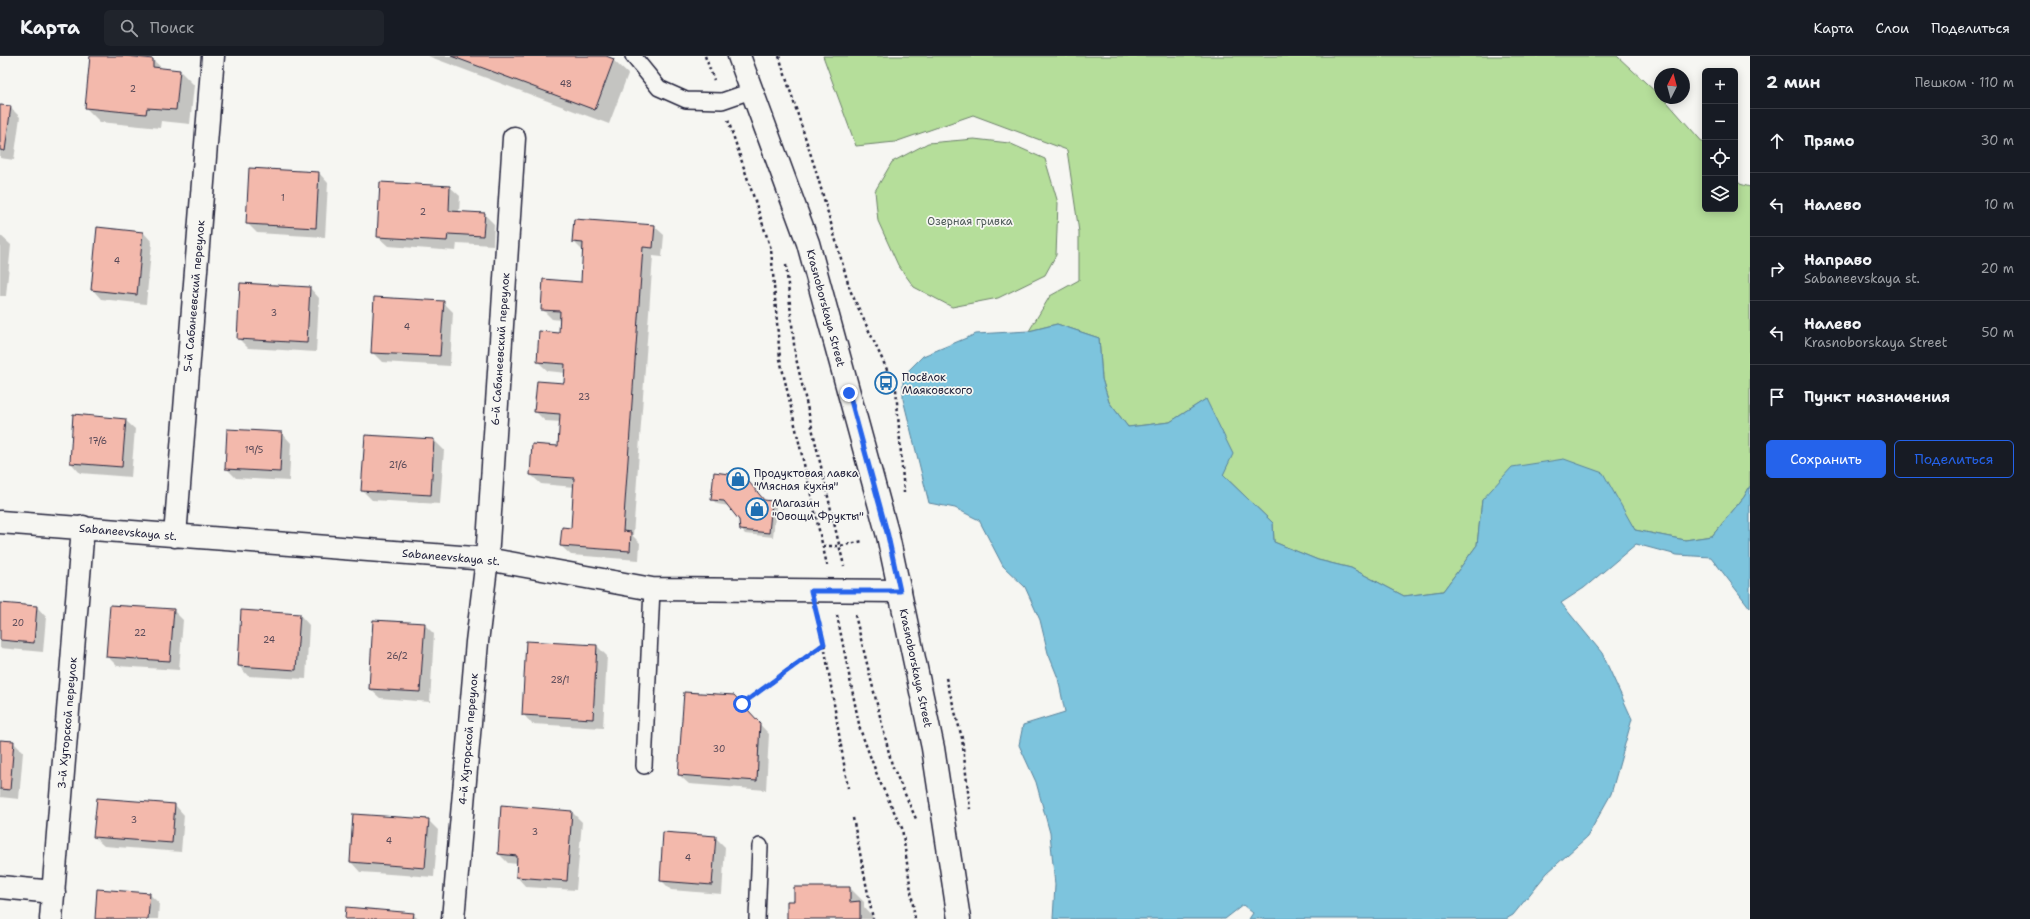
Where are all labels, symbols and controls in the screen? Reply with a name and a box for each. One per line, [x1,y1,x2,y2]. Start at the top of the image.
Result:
search box [104,10,384,46]
text: Карта [20,15,80,40]
icon: search [118,17,140,39]
text: Поиск [150,18,194,38]
text: Карта [1813,19,1854,37]
text: Слои [1876,19,1909,37]
text: Поделиться [1931,19,2010,37]
north arrow [1654,68,1690,104]
map controls [1702,68,1738,212]
button: + [1702,68,1738,104]
text: 2 мин [1766,71,1821,93]
text: Пешком · 110 m [1915,74,2014,91]
house number: 48 [560,78,572,90]
house number: 2 [130,83,136,95]
button: − [1702,104,1738,140]
icon: ahead [1766,130,1788,152]
text: Прямо [1804,131,1854,151]
text: 30 m [1980,132,2014,149]
button: locate [1702,140,1738,176]
button: layers [1702,176,1738,212]
house number: 1 [281,192,285,204]
icon: left [1766,194,1788,216]
text: Налево [1804,195,1862,215]
text: 10 m [1984,196,2014,213]
house number: 2 [420,206,426,218]
park label: Озерная гривка [927,214,1013,229]
street label: 5-й Сабанеевский переулок [180,219,209,373]
street label: Krasnoborskaya Street [803,248,849,369]
text: Направо [1804,250,1872,270]
house number: 4 [114,255,120,267]
icon: right [1766,258,1788,280]
text: 20 m [1981,260,2014,277]
text: Sabaneevskaya st. [1804,270,1920,287]
street label: 6-й Сабанеевский переулок [488,272,513,426]
house number: 3 [271,307,277,319]
text: Налево [1804,314,1862,334]
house number: 4 [404,321,410,333]
icon: left [1766,322,1788,344]
text: 50 m [1981,324,2014,341]
text: Krasnoborskaya Street [1804,334,1947,351]
bus stop icon: Посёлок Маяковского [873,370,899,396]
place label: Посёлок Маяковского [902,370,973,398]
route end [840,384,858,402]
icon: arrive [1766,386,1788,408]
text: Пункт назначения [1804,387,1950,407]
house number: 23 [578,391,590,403]
house number: 17/6 [89,435,107,447]
button: Сохранить [1766,440,1886,478]
button: Поделиться [1894,440,2014,478]
house number: 19/5 [245,444,263,456]
house number: 21/6 [389,459,407,471]
shop icon: Продуктовая лавка "Мясная кухня" [725,466,751,492]
place label: Продуктовая лавка "Мясная кухня" [754,466,859,494]
shop icon: Магазин "Овощи Фрукты" [744,496,770,522]
place label: Магазин "Овощи Фрукты" [772,496,864,524]
street label: Sabaneevskaya st. [78,521,178,544]
street label: Sabaneevskaya st. [401,546,501,569]
street label: Krasnoborskaya Street [896,607,936,729]
house number: 20 [12,617,24,629]
house number: 22 [134,627,146,639]
house number: 24 [263,634,275,646]
house number: 26/2 [386,650,408,662]
street label: 3-й Хуторской переулок [54,656,81,789]
street label: 4-й Хуторской переулок [455,672,482,806]
house number: 28/1 [550,674,570,686]
route start [733,695,751,713]
house number: 30 [713,743,725,755]
house number: 3 [131,814,137,826]
house number: 3 [532,826,538,838]
house number: 4 [386,835,392,847]
house number: 4 [685,852,691,864]

